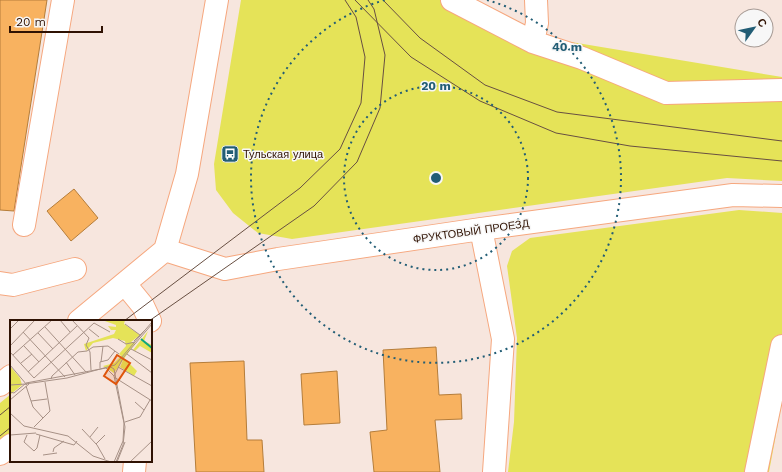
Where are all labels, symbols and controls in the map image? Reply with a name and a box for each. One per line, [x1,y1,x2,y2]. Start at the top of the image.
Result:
scale bar [10,8,102,34]
north arrow [734,8,774,48]
text: 20 m [16,15,46,29]
text: С [754,16,770,30]
text: 40 m [552,40,582,54]
text: 20 m [421,79,451,93]
bus stop icon: Тульская улица [220,144,240,164]
place label: Тульская улица [243,148,324,161]
centre of rings [429,171,443,185]
street label: ФРУКТОВЫЙ ПРОЕЗД [412,217,531,246]
inset map [10,320,152,462]

